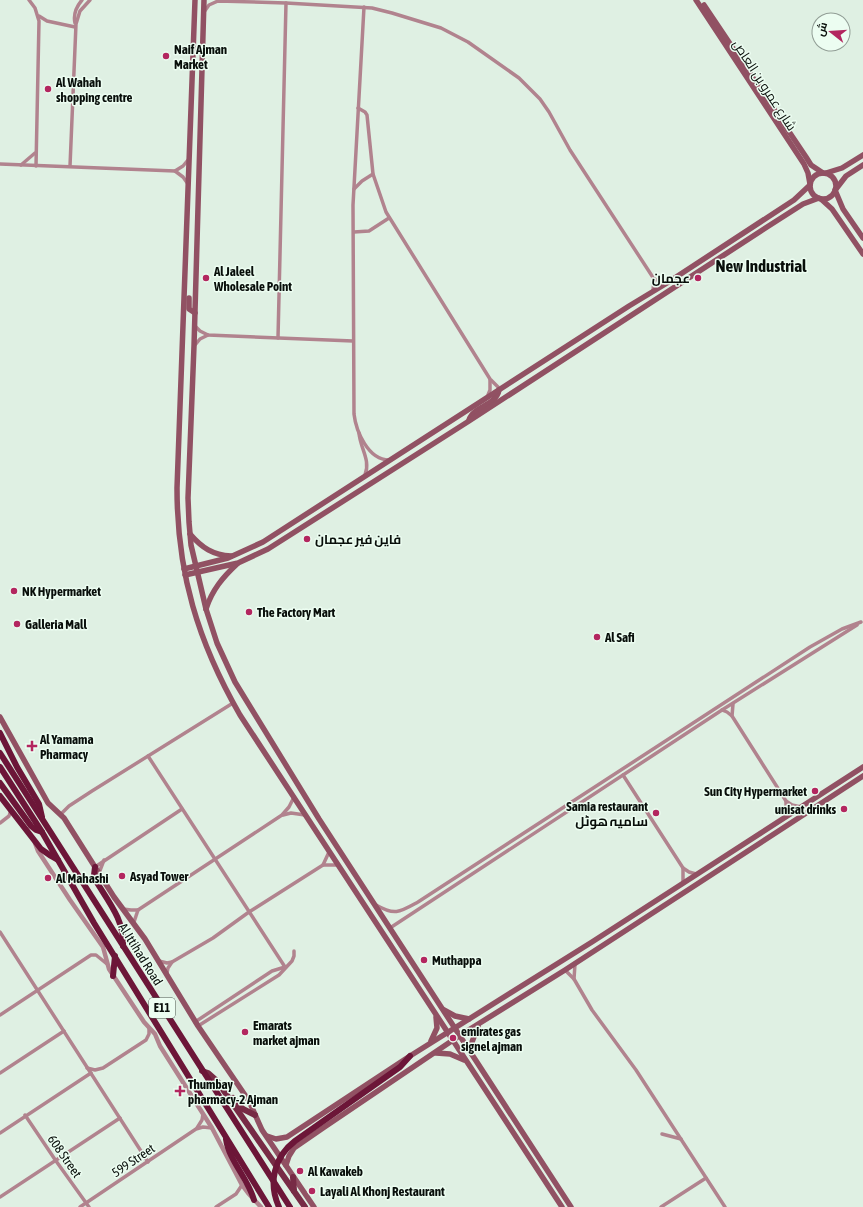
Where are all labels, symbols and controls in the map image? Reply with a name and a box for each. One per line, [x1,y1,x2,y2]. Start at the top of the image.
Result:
north arrow [811,12,851,52]
text: ش [814,21,830,38]
street label: شارع عمرو بن العاص [729,37,800,134]
place label: Naif Ajman Market [174,42,227,72]
marker: Naif Ajman Market [161,51,171,61]
place label: Al Wahah shopping centre [55,75,133,105]
marker: Al Wahah shopping centre [43,84,53,94]
district label: New Industrial [715,256,807,276]
place label: Al Jaleel Wholesale Point [213,264,292,294]
place label: عجمان [652,271,690,286]
marker: Al Jaleel Wholesale Point [201,273,211,283]
marker: عجمان [693,273,703,283]
place label: فاين فير عجمان [315,532,401,547]
marker: فاين فير عجمان [302,534,312,544]
place label: NK Hypermarket [22,584,101,599]
marker: NK Hypermarket [9,586,19,596]
place label: The Factory Mart [257,605,335,620]
marker: The Factory Mart [244,607,254,617]
place label: Galleria Mall [25,617,87,632]
marker: Galleria Mall [12,619,22,629]
place label: Al Safi [604,630,635,645]
marker: Al Safi [592,632,602,642]
place label: Al Yamama Pharmacy [39,732,93,762]
marker: Al Yamama Pharmacy [27,741,37,751]
place label: Sun City Hypermarket [704,784,807,799]
marker: Sun City Hypermarket [810,786,820,796]
place label: Samia restaurant سامیہ ھوٹل [566,799,648,830]
place label: unisat drinks [775,802,836,817]
marker: unisat drinks [839,804,849,814]
marker: Samia restaurant سامیہ ھوٹل [651,808,661,818]
place label: Asyad Tower [129,869,190,884]
place label: Al Mahashi [55,871,109,886]
marker: Asyad Tower [117,871,127,881]
marker: Al Mahashi [43,873,53,883]
street label: Al Ittihad Road [116,920,166,988]
place label: Muthappa [432,953,481,968]
marker: Muthappa [419,955,429,965]
road number: E11 [149,998,175,1018]
place label: Emarats market ajman [253,1018,320,1048]
place label: emirates gas signel ajman [461,1024,522,1054]
marker: Emarats market ajman [240,1027,250,1037]
marker: emirates gas signel ajman [448,1033,458,1043]
place label: Thumbay pharmacy-2 Ajman [188,1077,278,1107]
marker: Thumbay pharmacy-2 Ajman [175,1086,185,1096]
street label: 608 Street [44,1132,85,1181]
street label: 599 Street [109,1140,158,1180]
place label: Al Kawakeb [307,1164,363,1179]
marker: Al Kawakeb [295,1166,305,1176]
place label: Layali Al Khonj Restaurant [320,1184,445,1199]
marker: Layali Al Khonj Restaurant [307,1186,317,1196]

